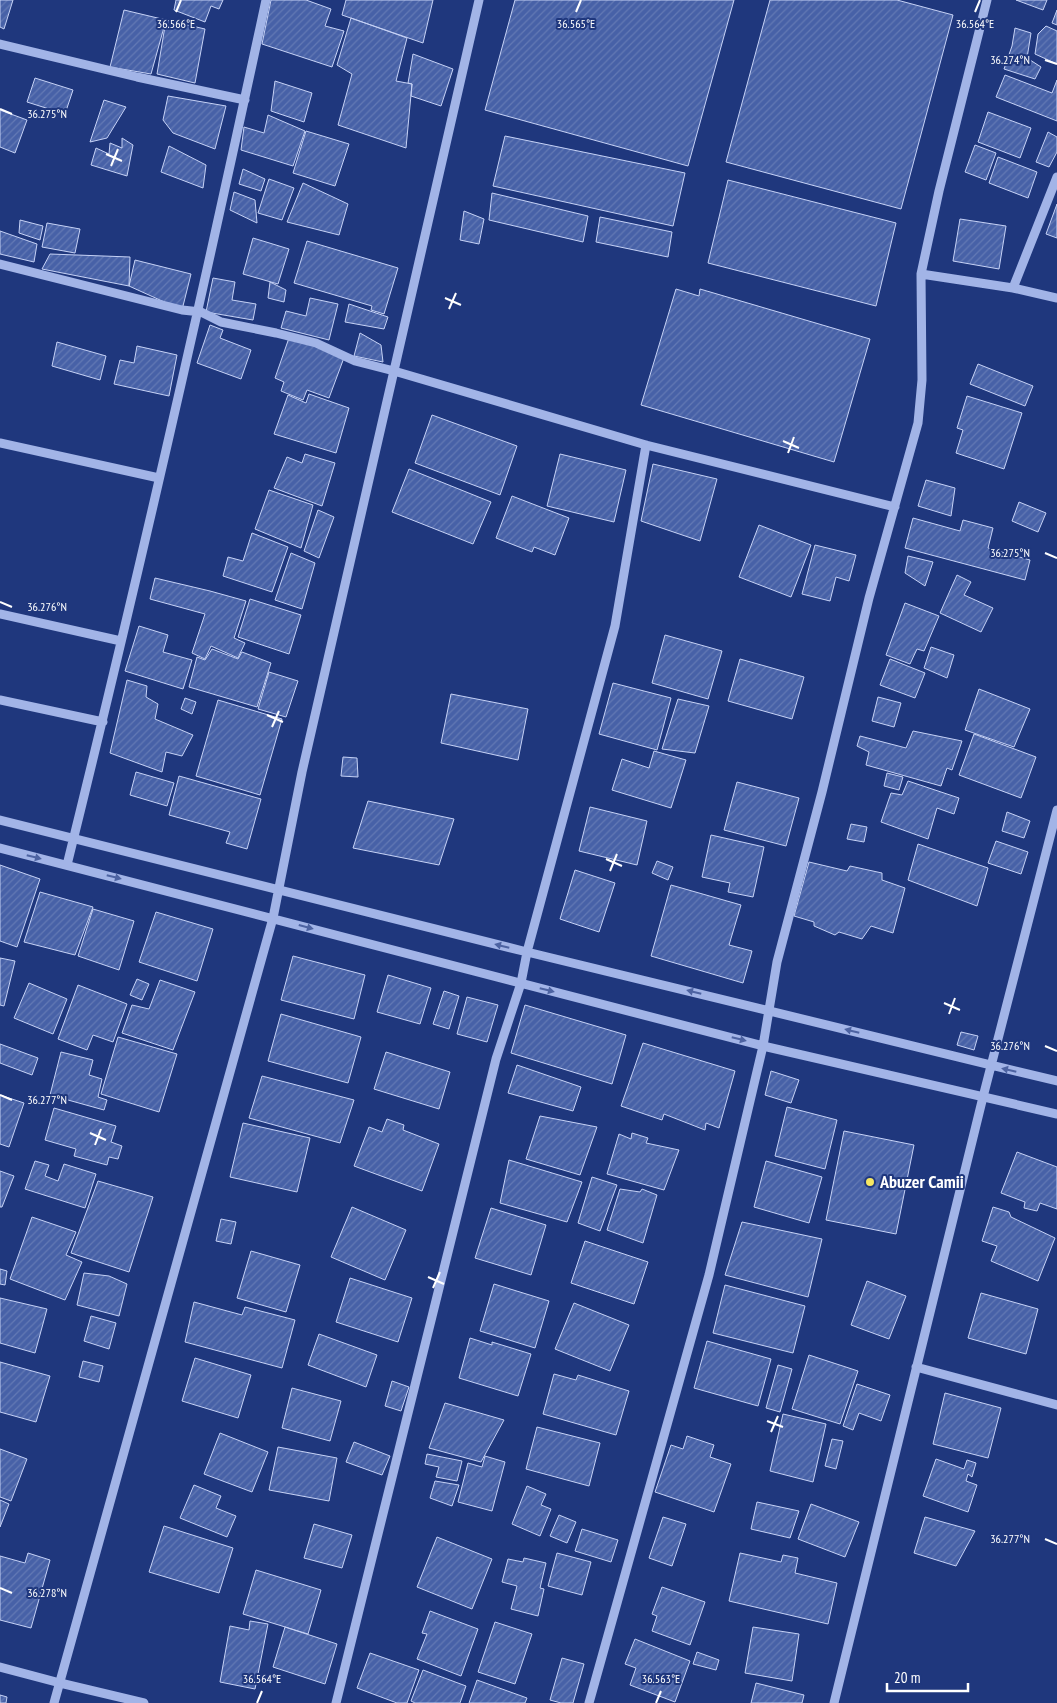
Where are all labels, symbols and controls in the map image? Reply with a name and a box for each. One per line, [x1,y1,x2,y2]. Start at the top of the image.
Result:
text: 36.566°E [157,16,195,31]
text: 36.565°E [557,16,595,31]
text: 36.564°E [956,16,994,31]
text: 36.274°N [990,52,1030,67]
text: 36.275°N [27,106,67,121]
text: 36.275°N [990,545,1030,560]
text: 36.276°N [27,599,67,614]
one-way arrow [26,853,41,861]
one-way arrow [107,874,122,882]
one-way arrow [298,923,313,931]
one-way arrow [495,941,510,949]
one-way arrow [540,986,555,994]
one-way arrow [686,988,701,996]
one-way arrow [844,1027,859,1035]
one-way arrow [731,1036,746,1044]
text: 36.276°N [990,1038,1030,1053]
one-way arrow [1002,1066,1017,1074]
text: 36.277°N [27,1092,67,1107]
place label: Abuzer Camii [879,1170,964,1193]
marker: Abuzer Camii [864,1176,876,1188]
text: 36.277°N [990,1531,1030,1546]
text: 36.278°N [27,1585,67,1600]
scale bar [887,1660,968,1692]
text: 20 m [894,1668,920,1687]
text: 36.564°E [243,1671,281,1686]
text: 36.563°E [642,1671,680,1686]

